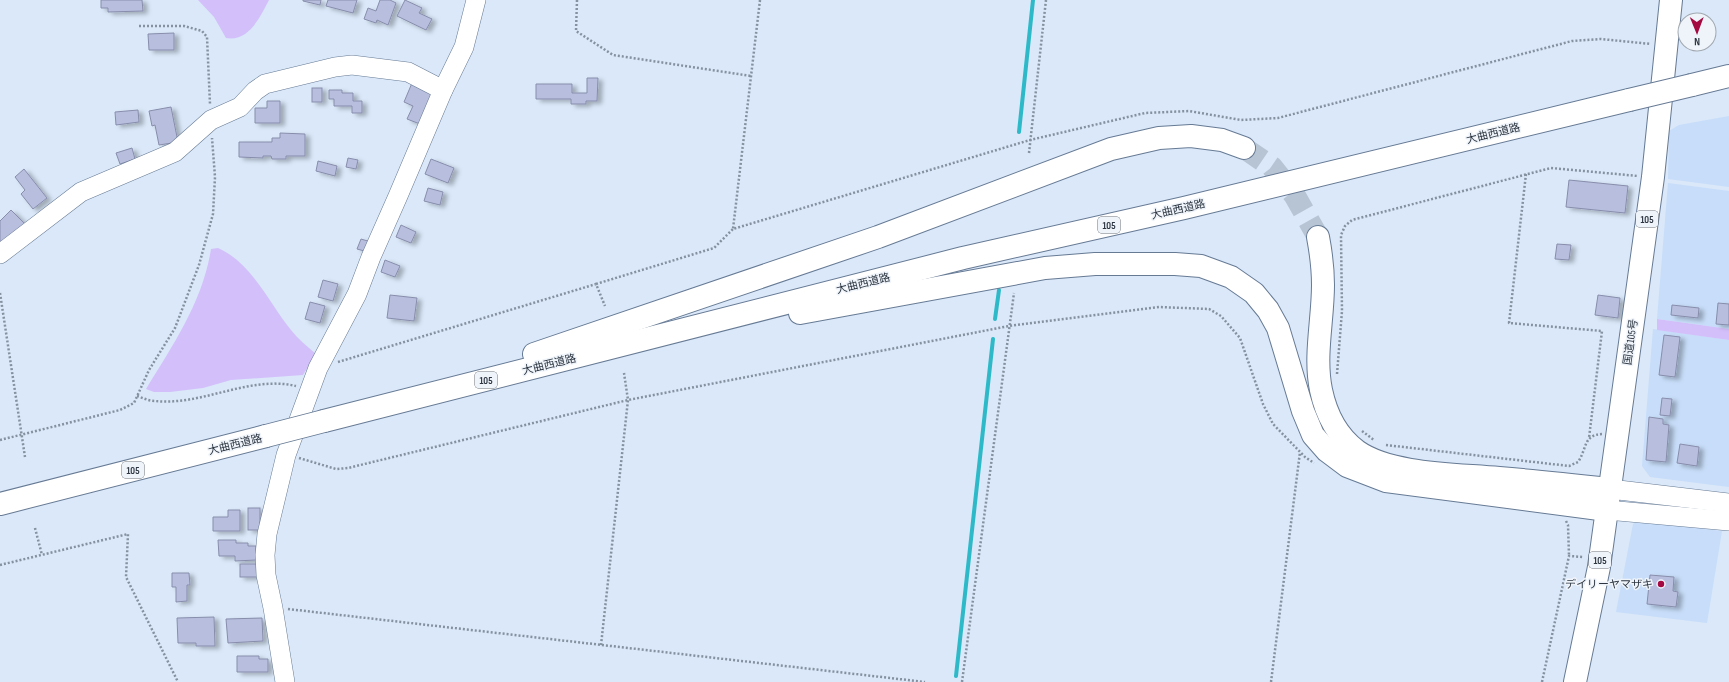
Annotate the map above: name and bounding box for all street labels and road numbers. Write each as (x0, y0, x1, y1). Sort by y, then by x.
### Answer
street label: 大曲西道路 (1465, 121, 1521, 146)
street label: 大曲西道路 (1150, 197, 1206, 222)
road number: 105 (1636, 211, 1658, 227)
road number: 105 (1098, 217, 1120, 233)
street label: 大曲西道路 (835, 271, 891, 296)
street label: 国道105号 (1621, 318, 1640, 366)
street label: 大曲西道路 (521, 352, 577, 377)
road number: 105 (475, 372, 497, 388)
street label: 大曲西道路 (207, 432, 263, 457)
road number: 105 (122, 462, 144, 478)
road number: 105 (1589, 552, 1611, 568)

